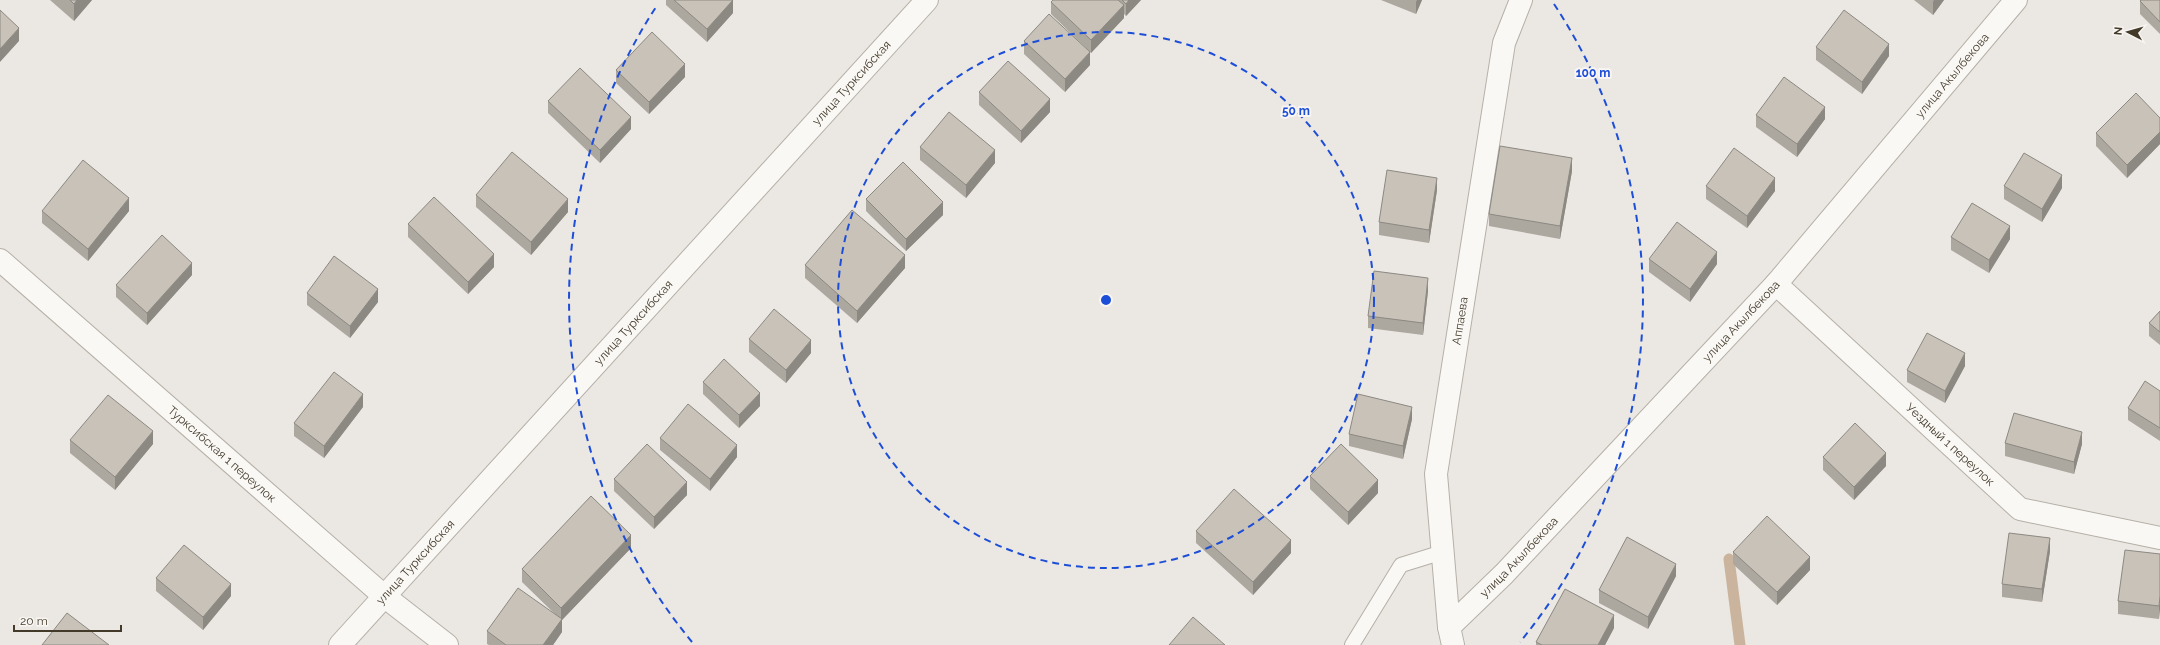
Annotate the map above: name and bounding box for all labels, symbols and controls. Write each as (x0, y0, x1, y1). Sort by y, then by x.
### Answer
north arrow (2108, 12, 2148, 52)
text: N (2112, 26, 2125, 36)
street label: улица Акылбекова (1913, 30, 1992, 121)
street label: улица Турксибская (810, 38, 894, 128)
text: 100 m (1576, 66, 1610, 80)
text: 50 m (1282, 104, 1310, 118)
street label: улица Турксибская (591, 277, 675, 368)
street label: улица Акылбекова (1700, 278, 1783, 365)
centre of rings (1099, 293, 1113, 307)
street label: Аппаева (1449, 296, 1471, 346)
street label: Уездный 1 переулок (1903, 400, 1997, 489)
street label: Турксибская 1 переулок (165, 403, 279, 505)
street label: улица Акылбекова (1477, 514, 1561, 600)
street label: улица Турксибская (373, 517, 457, 607)
scale bar (14, 607, 121, 633)
text: 20 m (20, 614, 48, 628)

